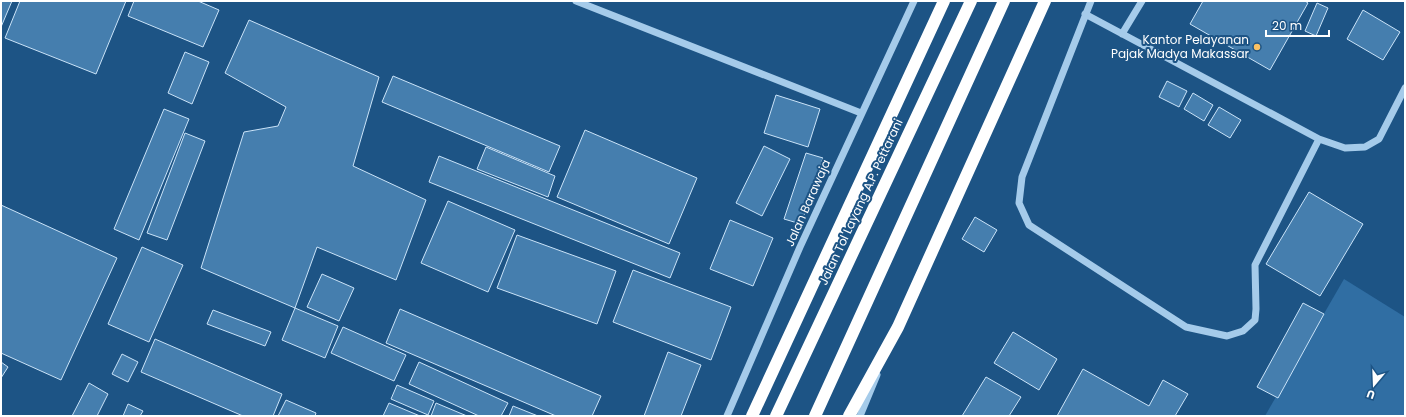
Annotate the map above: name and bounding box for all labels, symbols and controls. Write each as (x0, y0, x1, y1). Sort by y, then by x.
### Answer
scale bar (1266, 12, 1329, 38)
text: 20 m (1272, 17, 1302, 34)
place label: Kantor Pelayanan Pajak Madya Makassar (1111, 31, 1250, 62)
marker: Kantor Pelayanan Pajak Madya Makassar (1252, 42, 1262, 52)
street label: Jalan Tol Layang A.P. Pettarani (814, 116, 907, 288)
street label: Jalan Barawaja (781, 157, 834, 249)
north arrow (1354, 365, 1394, 405)
text: U (1364, 386, 1377, 403)

